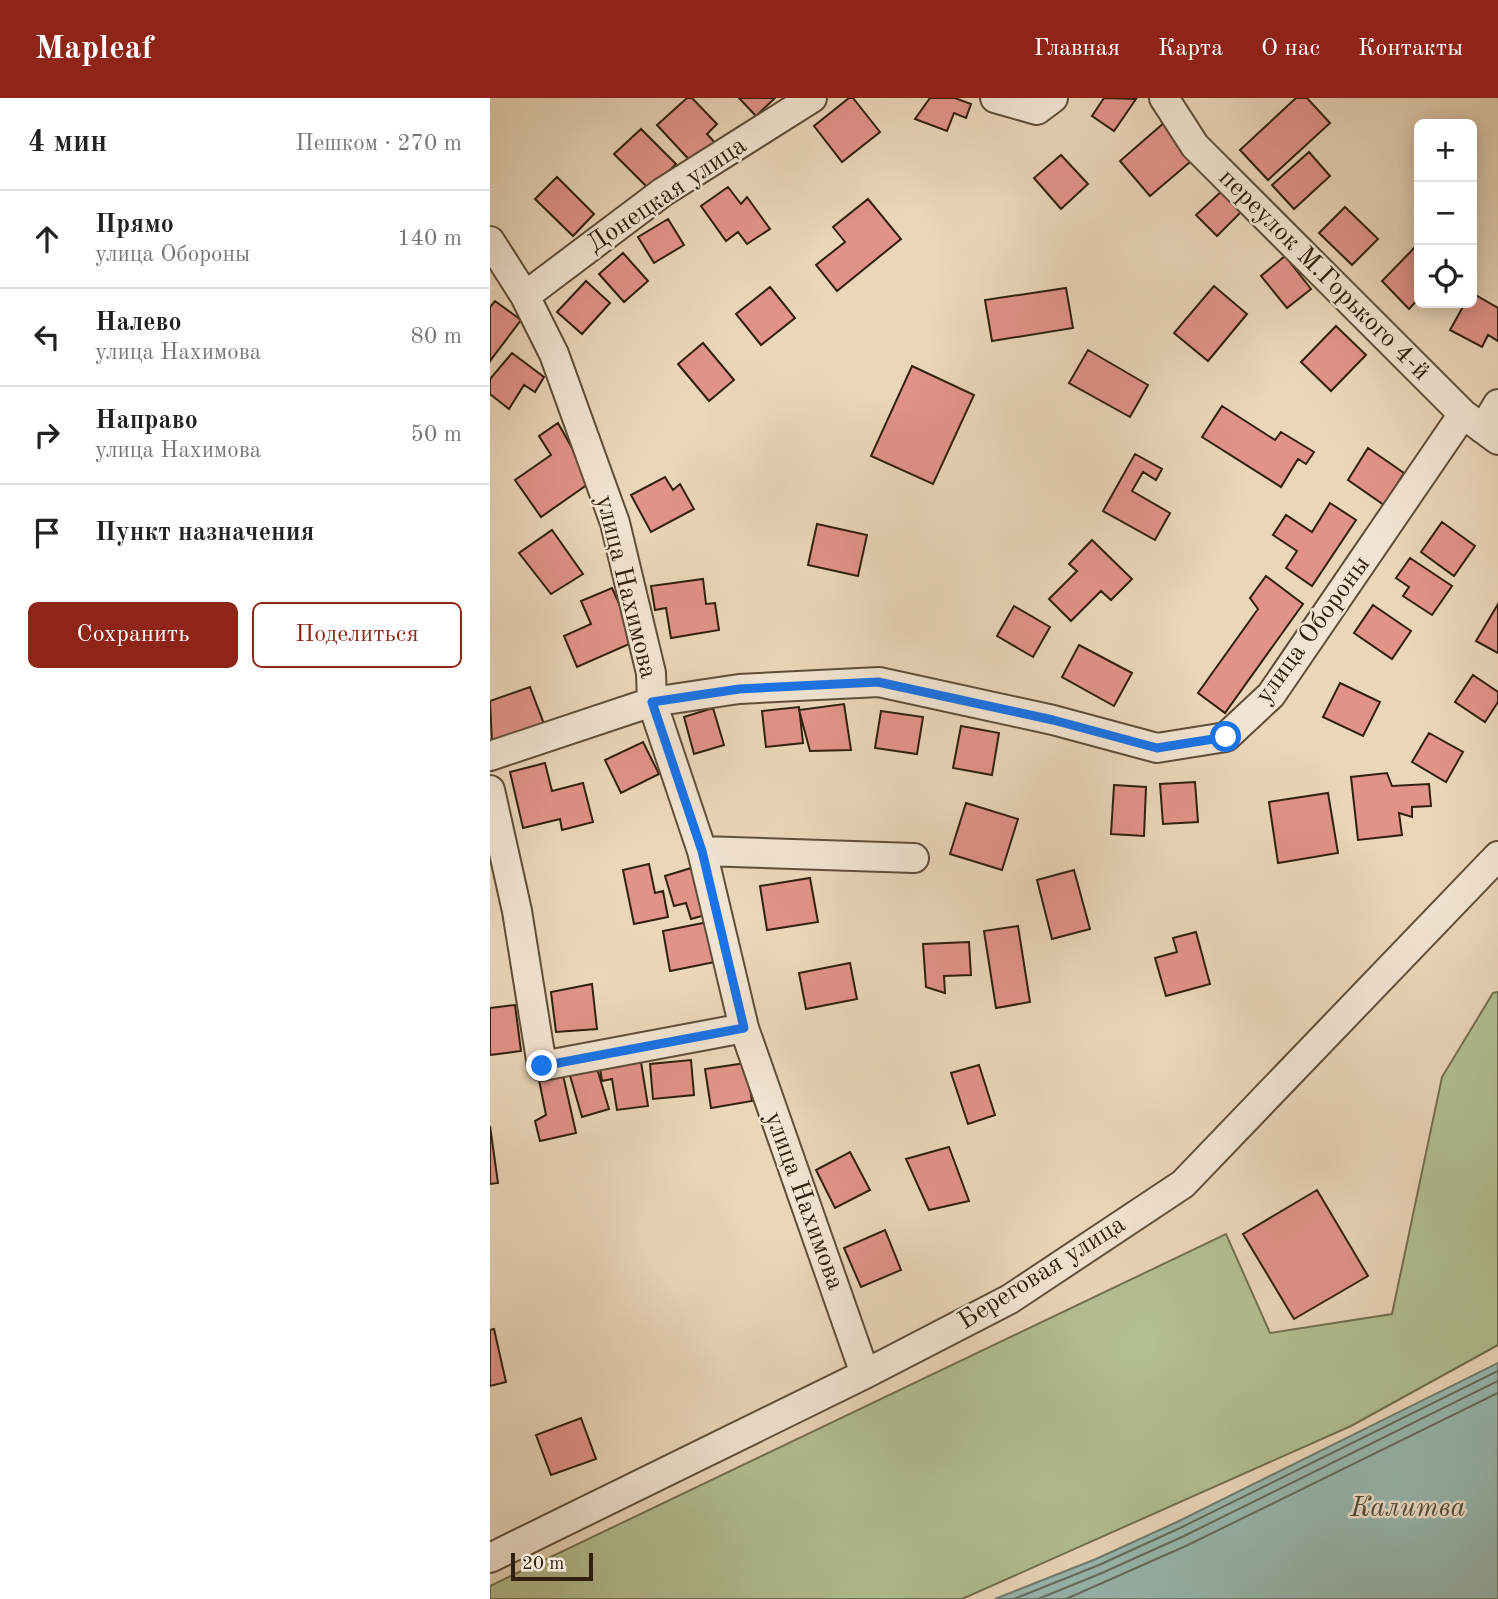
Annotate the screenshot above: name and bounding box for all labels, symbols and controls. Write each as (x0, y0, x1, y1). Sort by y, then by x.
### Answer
text: Mapleaf (35, 33, 153, 66)
text: Главная (1034, 37, 1120, 61)
text: Карта (1158, 37, 1223, 61)
text: О нас (1261, 37, 1320, 61)
text: Контакты (1358, 37, 1463, 61)
map controls (1414, 119, 1477, 308)
button: + (1414, 119, 1477, 182)
text: 4 мин (28, 128, 107, 158)
text: Пешком · 270 m (296, 132, 462, 155)
street label: Донецкая улица (583, 132, 751, 258)
street label: переулок М.Горького 4-й (1214, 165, 1434, 385)
button: − (1414, 182, 1477, 245)
text: Прямо (95, 212, 174, 238)
icon: ahead (28, 220, 66, 258)
text: 140 m (397, 227, 462, 250)
text: улица Обороны (95, 243, 250, 266)
button: locate (1414, 245, 1477, 308)
text: Налево (95, 310, 182, 336)
icon: left (28, 318, 66, 356)
text: 80 m (411, 325, 462, 348)
text: улица Нахимова (95, 341, 261, 364)
text: Направо (95, 408, 198, 434)
icon: right (28, 416, 66, 454)
text: 50 m (411, 423, 462, 446)
text: улица Нахимова (95, 439, 261, 462)
street label: улица Нахимова (591, 493, 661, 681)
icon: arrive (28, 514, 66, 552)
text: Пункт назначения (95, 520, 314, 546)
street label: улица Обороны (1251, 551, 1375, 709)
button: Сохранить (28, 602, 238, 668)
button: Поделиться (252, 602, 462, 668)
route start (1210, 721, 1241, 752)
route end (526, 1050, 557, 1081)
street label: улица Нахимова (760, 1108, 848, 1294)
street label: Береговая улица (954, 1211, 1130, 1335)
water label: Калитва (1350, 1495, 1465, 1523)
scale bar (511, 1550, 593, 1582)
text: 20 m (522, 1555, 564, 1574)

